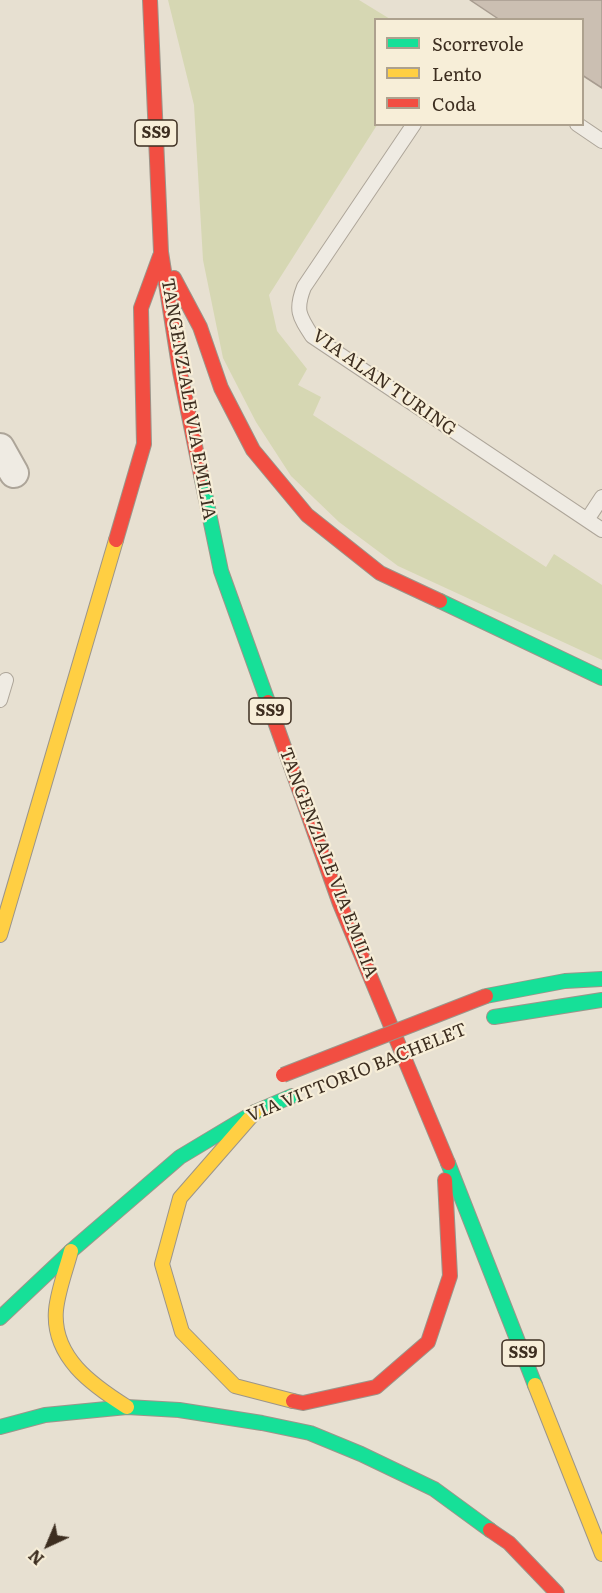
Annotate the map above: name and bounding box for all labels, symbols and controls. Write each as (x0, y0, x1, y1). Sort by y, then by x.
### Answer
legend (374, 18, 584, 126)
text: Scorrevole (432, 30, 524, 57)
text: Lento (432, 60, 482, 87)
text: Coda (432, 90, 476, 117)
road number: SS9 (135, 120, 177, 146)
street label: TANGENZIALE VIA EMILIA (156, 277, 220, 521)
street label: VIA ALAN TURING (308, 325, 460, 441)
road number: SS9 (249, 698, 291, 724)
street label: TANGENZIALE VIA EMILIA (274, 745, 382, 981)
street label: VIA VITTORIO BACHELET (244, 1019, 470, 1127)
road number: SS9 (502, 1340, 544, 1366)
north arrow (18, 1515, 78, 1575)
text: N (22, 1545, 49, 1571)

